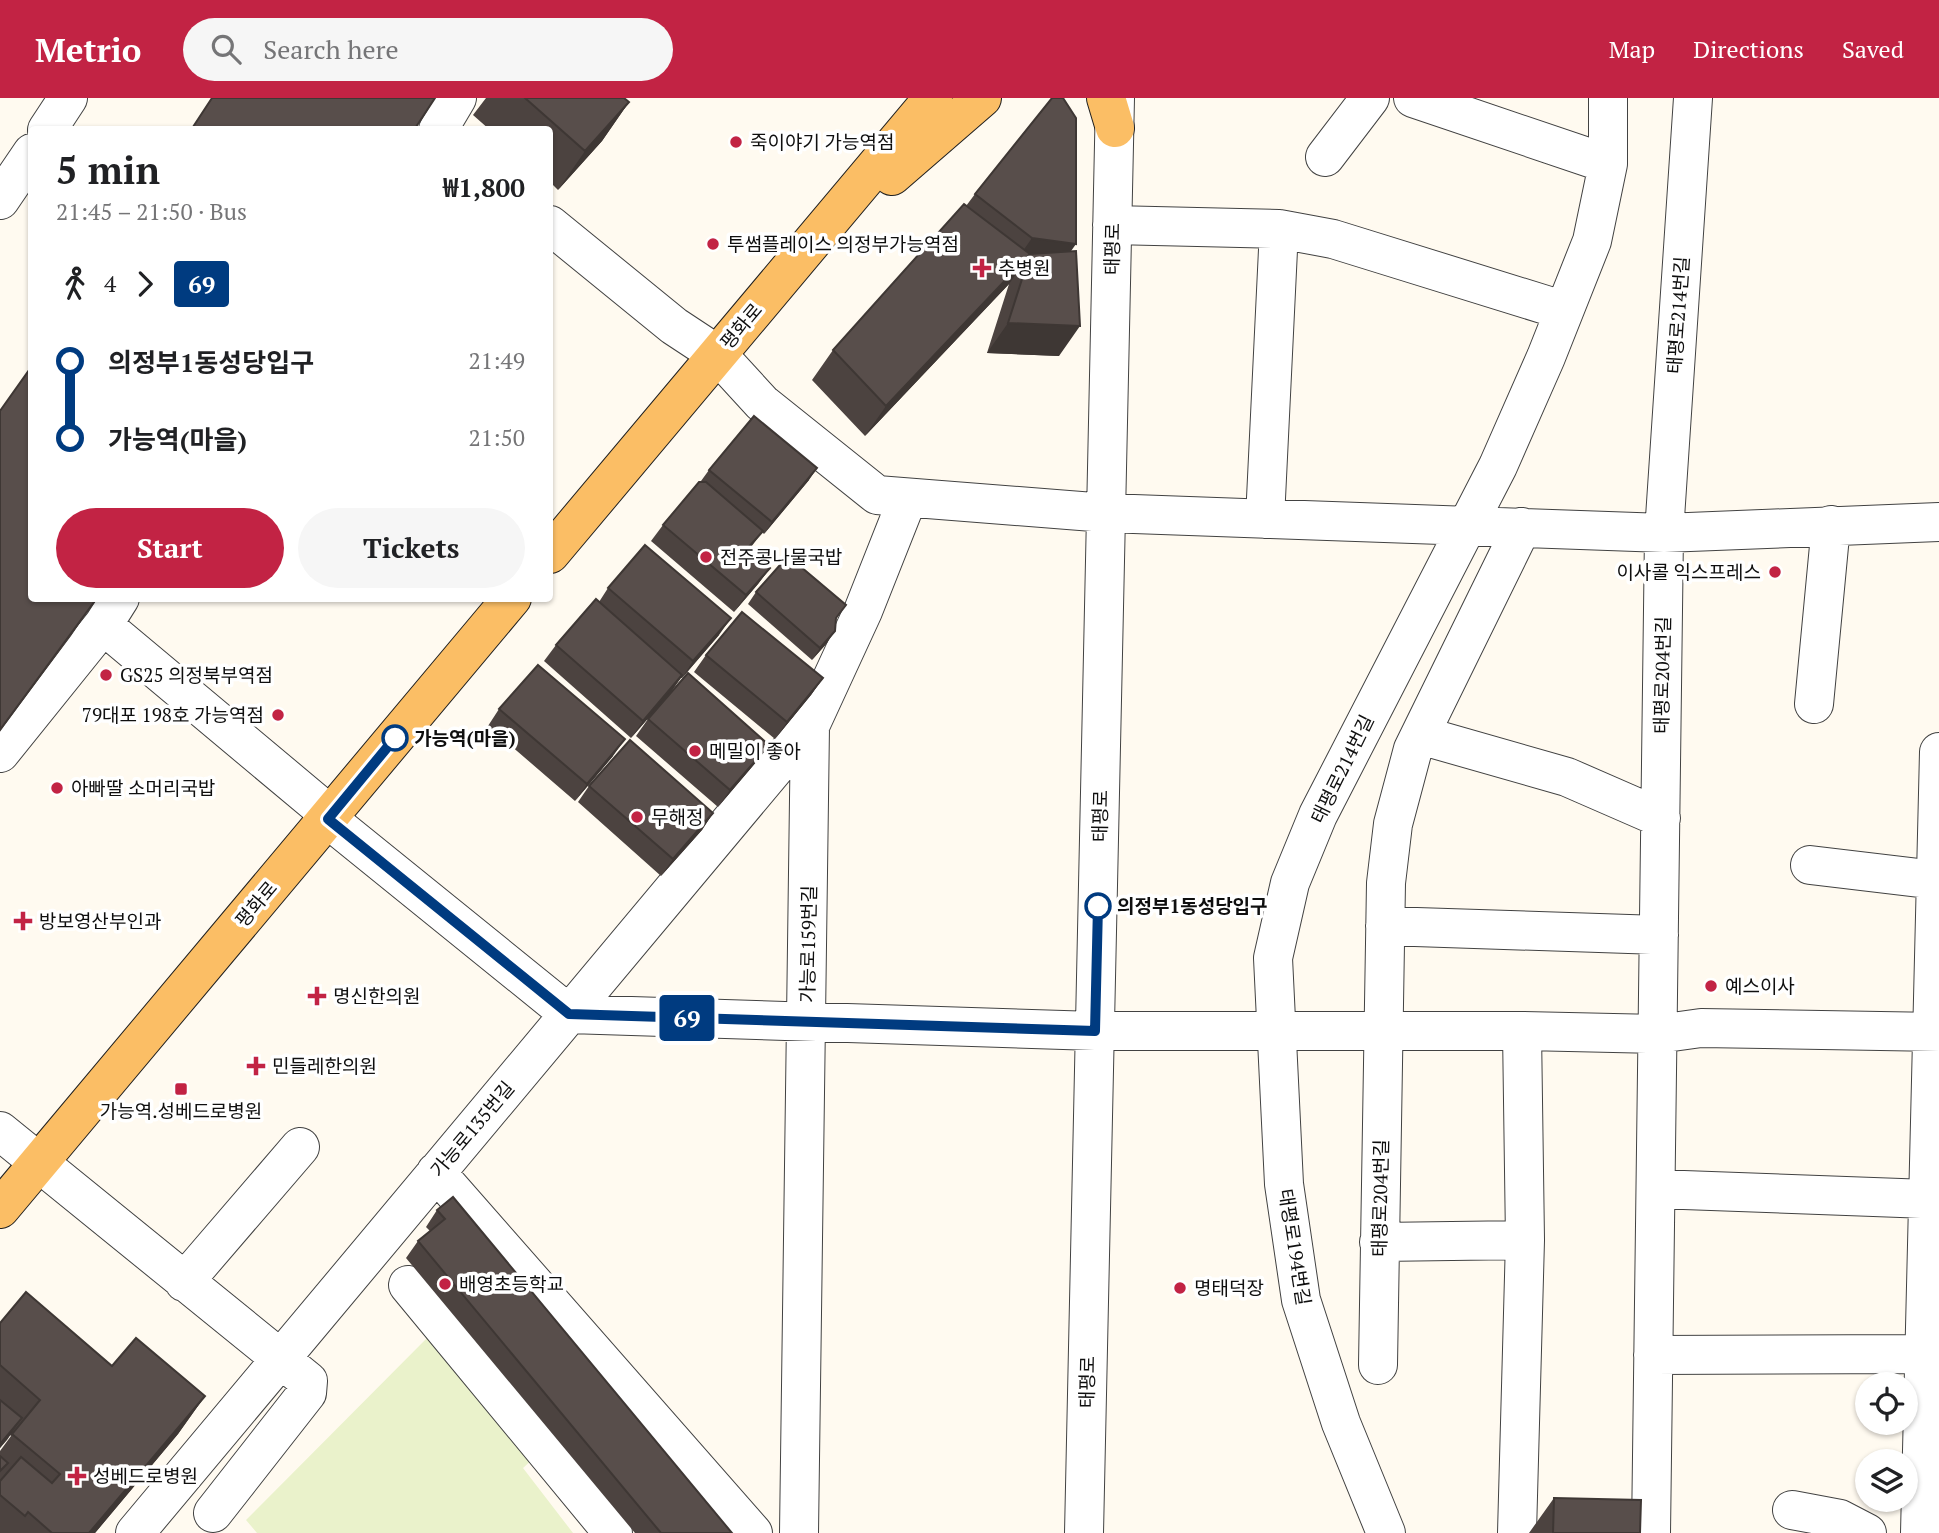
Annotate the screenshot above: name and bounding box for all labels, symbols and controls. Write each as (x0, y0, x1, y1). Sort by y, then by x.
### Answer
search box (183, 18, 673, 81)
text: Metrio (35, 28, 141, 71)
icon: search (207, 30, 245, 68)
text: Search here (263, 32, 399, 66)
text: Map (1609, 33, 1655, 65)
text: Directions (1693, 33, 1804, 65)
text: Saved (1842, 33, 1904, 65)
place label: 죽이야기 가능역점 (750, 129, 894, 154)
marker: 죽이야기 가능역점 (728, 134, 744, 150)
text: 5 min (56, 145, 160, 195)
text: ₩1,800 (443, 170, 525, 204)
text: 21:45 – 21:50 · Bus (56, 196, 247, 227)
street label: 태평로 (1099, 223, 1124, 275)
place label: 투썸플레이스 의정부가능역점 (727, 231, 959, 256)
marker: 투썸플레이스 의정부가능역점 (705, 236, 721, 252)
place label: 추병원 (998, 255, 1050, 280)
street label: 태평로214번길 (1661, 255, 1694, 375)
marker: 추병원 (972, 258, 992, 278)
icon: walk (56, 265, 94, 303)
icon: forward (126, 265, 164, 303)
text: 4 (104, 268, 116, 299)
text: 69 (188, 268, 215, 300)
street label: 평화로 (714, 298, 767, 354)
text: 의정부1동성당입구 (108, 345, 314, 379)
text: 21:49 (468, 345, 525, 376)
text: 가능역(마을) (108, 422, 247, 456)
text: 21:50 (468, 422, 525, 453)
button: Start (56, 508, 284, 588)
button: Tickets (298, 508, 525, 588)
place label: 전주콩나물국밥 (720, 544, 842, 569)
marker: 전주콩나물국밥 (698, 549, 714, 565)
place label: 이사콜 익스프레스 (1617, 559, 1761, 584)
marker: 이사콜 익스프레스 (1767, 564, 1783, 580)
street label: 태평로204번길 (1648, 616, 1675, 734)
place label: GS25 의정북부역점 (120, 662, 273, 687)
marker: GS25 의정북부역점 (98, 667, 114, 683)
place label: 79대포 198호 가능역점 (82, 702, 264, 727)
marker: 79대포 198호 가능역점 (270, 707, 286, 723)
street label: 태평로214번길 (1304, 710, 1379, 827)
marker: 가능역(마을) (382, 725, 408, 751)
place label: 가능역(마을) (414, 725, 516, 750)
place label: 메밀이 좋아 (709, 738, 801, 763)
marker: 메밀이 좋아 (687, 743, 703, 759)
place label: 아빠딸 소머리국밥 (71, 775, 215, 800)
marker: 아빠딸 소머리국밥 (49, 780, 65, 796)
street label: 태평로 (1087, 790, 1112, 842)
place label: 무해정 (651, 804, 703, 829)
marker: 무해정 (629, 809, 645, 825)
street label: 평화로 (229, 876, 282, 932)
street label: 가능로159번길 (794, 885, 821, 1003)
marker: 의정부1동성당입구 (1085, 893, 1111, 919)
place label: 의정부1동성당입구 (1117, 893, 1268, 918)
place label: 방보영산부인과 (39, 908, 161, 933)
marker: 방보영산부인과 (13, 911, 33, 931)
place label: 예스이사 (1725, 973, 1795, 998)
marker: 예스이사 (1703, 978, 1719, 994)
place label: 명신한의원 (333, 983, 420, 1008)
marker: 명신한의원 (307, 986, 327, 1006)
line badge: 69 (656, 995, 718, 1041)
text: 69 (673, 1002, 701, 1034)
place label: 민들레한의원 (272, 1053, 377, 1078)
marker: 민들레한의원 (246, 1056, 266, 1076)
street label: 가능로135번길 (424, 1076, 519, 1182)
marker: 가능역.성베드로병원 (173, 1081, 189, 1097)
place label: 가능역.성베드로병원 (100, 1098, 262, 1123)
street label: 태평로204번길 (1366, 1139, 1393, 1257)
street label: 태평로194번길 (1274, 1187, 1317, 1307)
place label: 배영초등학교 (459, 1271, 564, 1296)
place label: 명태덕장 (1194, 1275, 1264, 1300)
marker: 배영초등학교 (437, 1276, 453, 1292)
marker: 명태덕장 (1172, 1280, 1188, 1296)
street label: 태평로 (1074, 1356, 1099, 1408)
map controls (1855, 1372, 1918, 1512)
button: locate (1855, 1372, 1918, 1435)
button: layers (1855, 1449, 1918, 1512)
place label: 성베드로병원 (93, 1463, 198, 1488)
marker: 성베드로병원 (67, 1466, 87, 1486)

